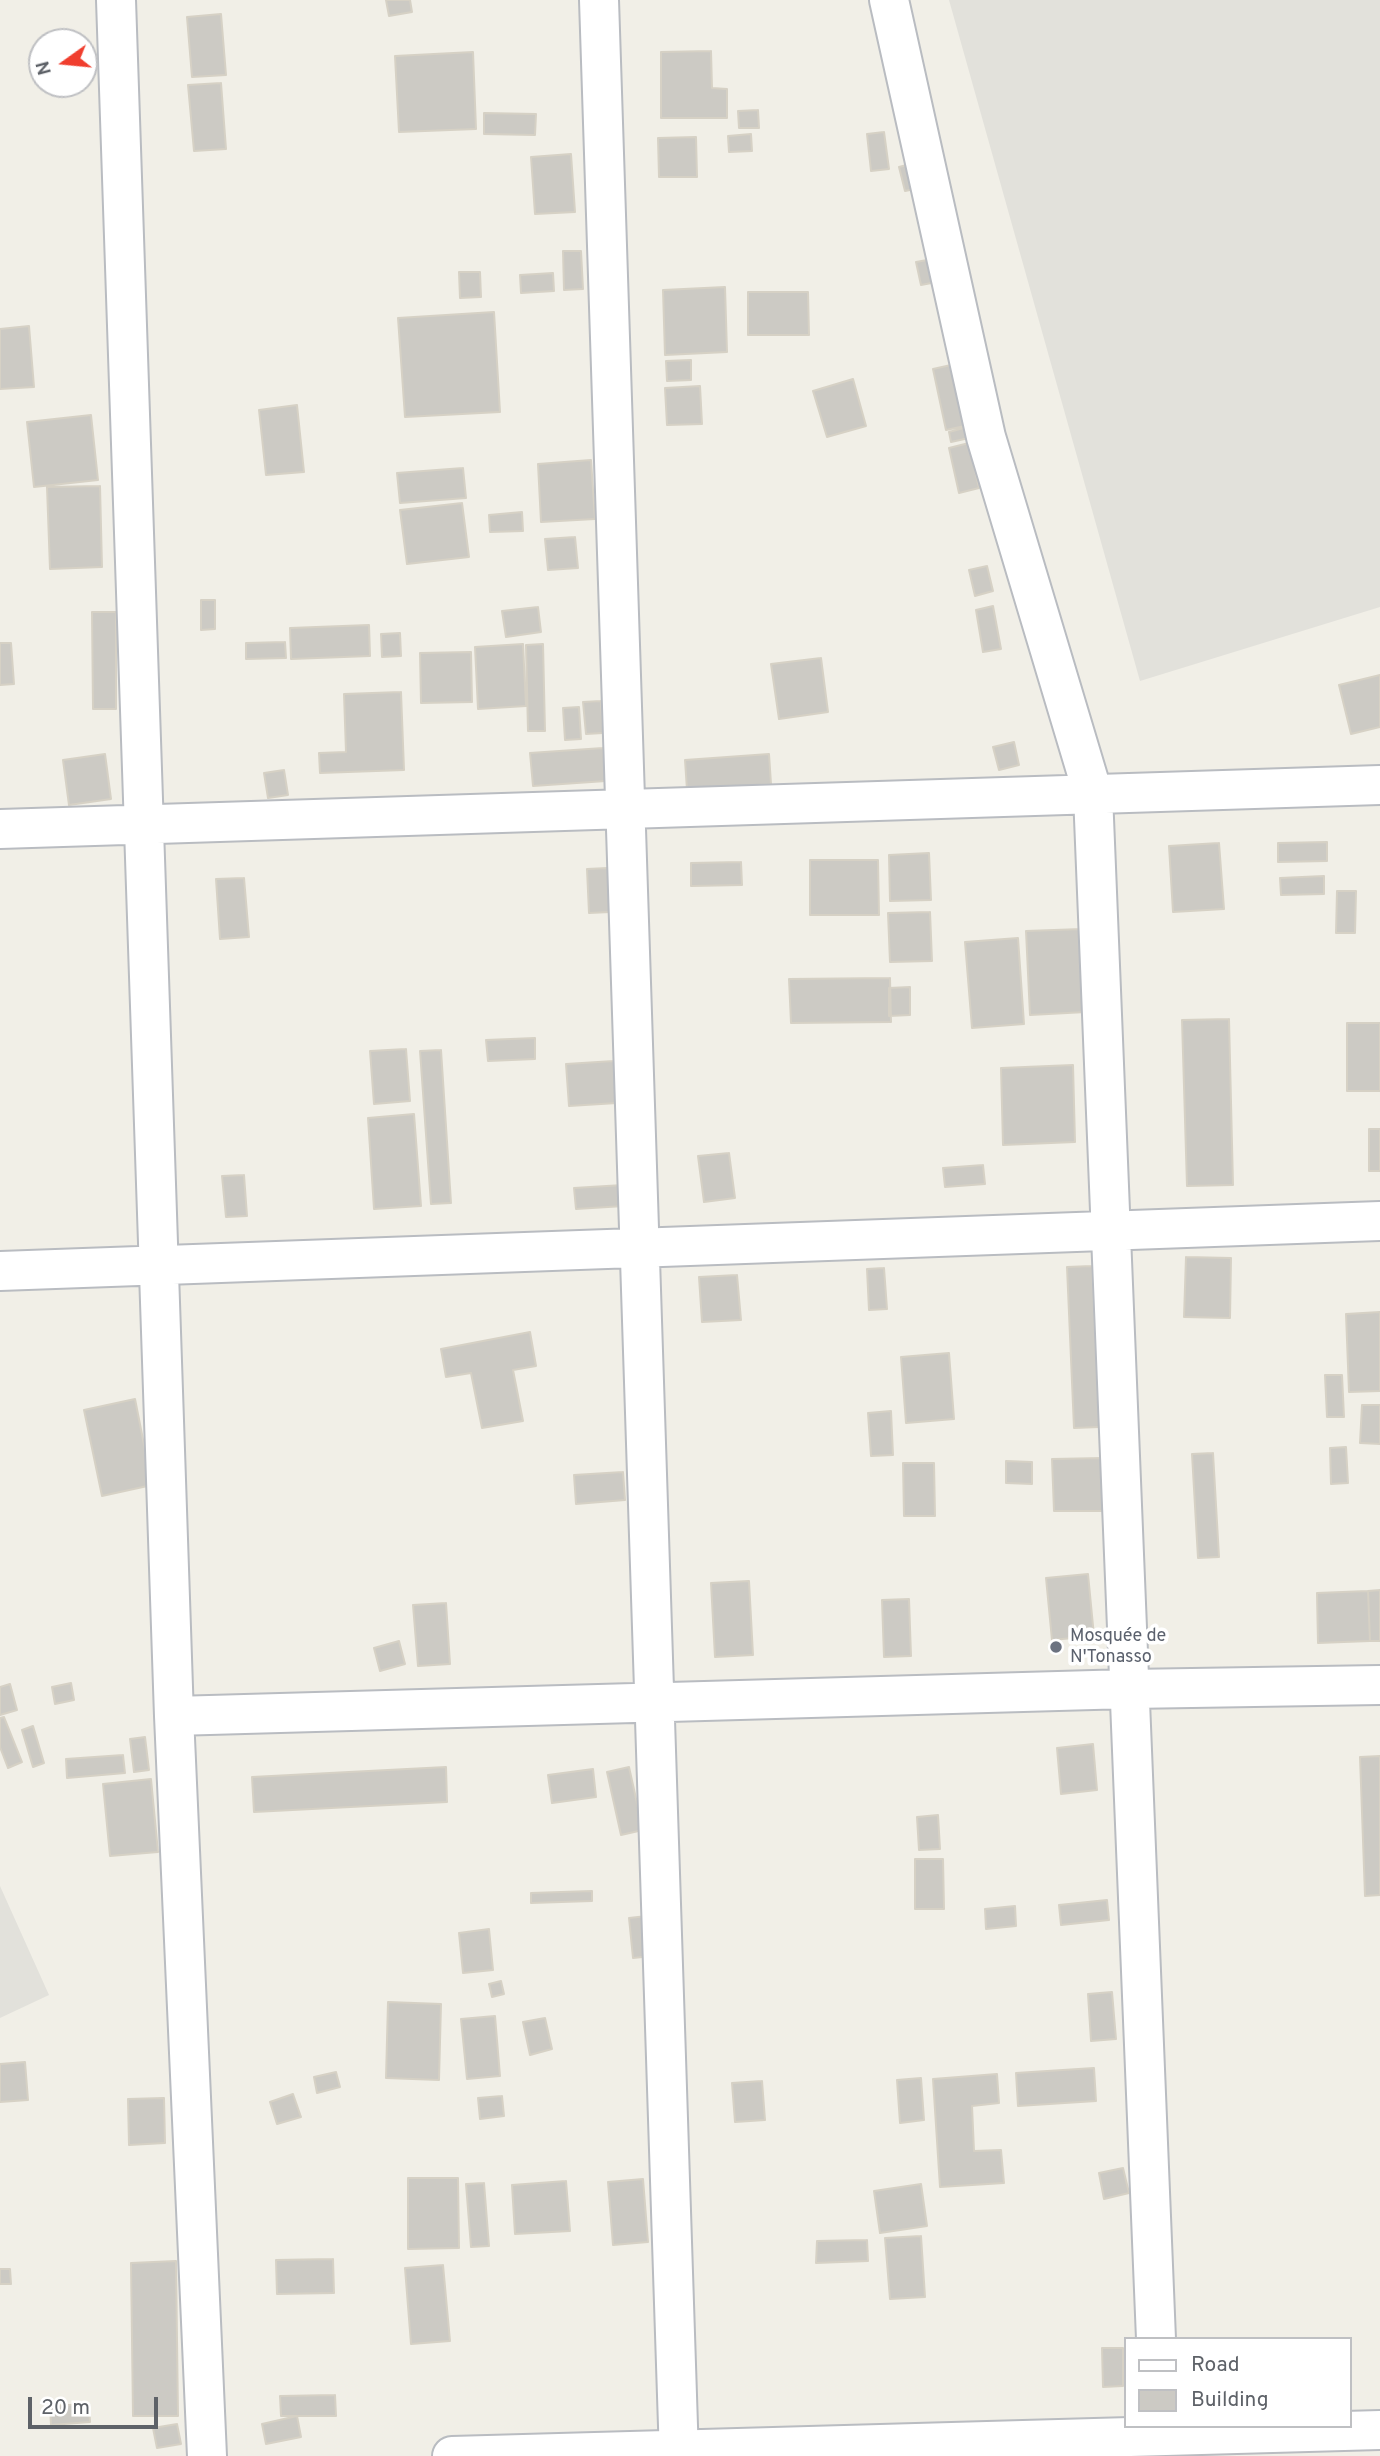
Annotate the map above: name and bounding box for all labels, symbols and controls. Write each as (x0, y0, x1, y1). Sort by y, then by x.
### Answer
north arrow (28, 28, 98, 98)
text: N (31, 58, 58, 78)
place label: Mosquée de N'Tonasso (1070, 1626, 1166, 1668)
marker: Mosquée de N'Tonasso (1048, 1639, 1064, 1655)
legend (1124, 2337, 1352, 2428)
text: Road (1191, 2352, 1240, 2379)
scale bar (32, 2382, 161, 2426)
text: Building (1191, 2387, 1269, 2414)
text: 20 m (41, 2395, 90, 2422)

